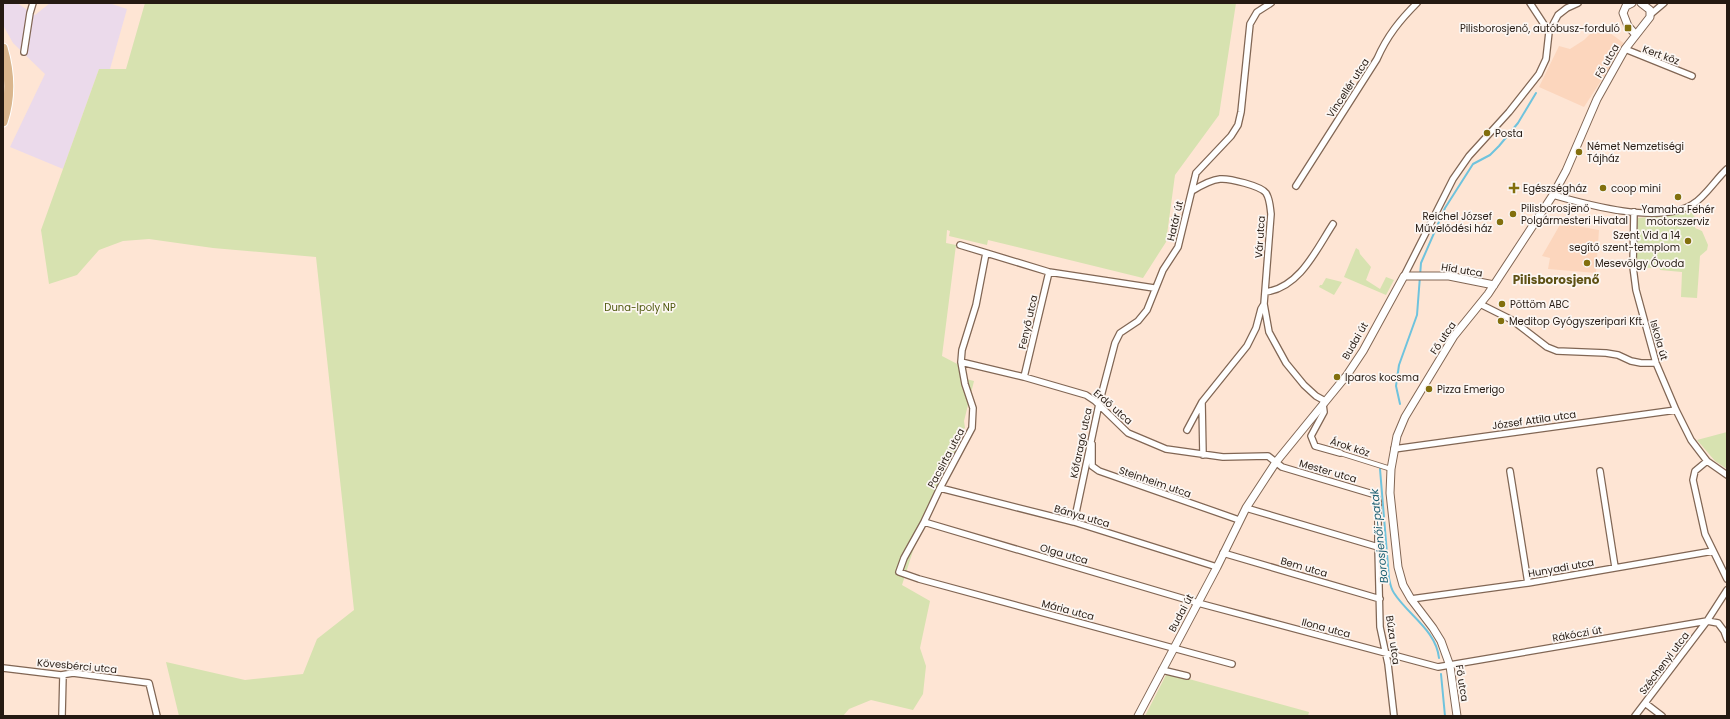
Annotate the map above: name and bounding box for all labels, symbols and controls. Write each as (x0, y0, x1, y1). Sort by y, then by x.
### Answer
place label: Pilisborosjenő, autóbusz-forduló (1460, 21, 1620, 36)
marker: Pilisborosjenő, autóbusz-forduló (1623, 23, 1633, 33)
street label: Fő utca (1591, 41, 1623, 81)
street label: Kert köz (1640, 41, 1682, 69)
street label: Vincellér utca (1323, 55, 1373, 121)
place label: Posta (1495, 126, 1523, 141)
marker: Posta (1482, 128, 1492, 138)
place label: Német Nemzetiségi Tájház (1587, 139, 1684, 166)
marker: Német Nemzetiségi Tájház (1574, 147, 1584, 157)
place label: Egészségház (1523, 181, 1587, 196)
place label: coop mini (1611, 181, 1661, 196)
marker: Egészségház (1508, 182, 1520, 194)
marker: coop mini (1598, 183, 1608, 193)
marker: Yamaha Fehér motorszerviz (1673, 192, 1683, 202)
street label: Határ út (1163, 199, 1187, 242)
place label: Pilisborosjenő Polgármesteri Hivatal (1521, 201, 1628, 228)
place label: Yamaha Fehér motorszerviz (1641, 202, 1715, 229)
place label: Reichel József Művelődési ház (1415, 209, 1492, 236)
marker: Pilisborosjenő Polgármesteri Hivatal (1508, 209, 1518, 219)
street label: Vár utca (1251, 215, 1269, 259)
marker: Reichel József Művelődési ház (1495, 217, 1505, 227)
place label: Szent Vid a 14 segítő szent-templom (1569, 228, 1680, 255)
marker: Szent Vid a 14 segítő szent-templom (1683, 236, 1693, 246)
place label: Mesevölgy Óvoda (1595, 256, 1684, 271)
marker: Mesevölgy Óvoda (1582, 258, 1592, 268)
street label: Híd utca (1440, 259, 1484, 281)
district label: Pilisborosjenő (1513, 271, 1600, 288)
street label: Fenyő utca (1014, 293, 1042, 351)
place label: Pöttöm ABC (1510, 297, 1570, 312)
marker: Pöttöm ABC (1497, 299, 1507, 309)
park label: Duna-Ipoly NP (604, 300, 676, 315)
place label: Meditop Gyógyszeripari Kft. (1509, 314, 1644, 329)
marker: Meditop Gyógyszeripari Kft. (1496, 316, 1506, 326)
street label: Fő utca (1426, 318, 1460, 358)
street label: Iskola út (1646, 318, 1672, 362)
street label: Budai út (1338, 319, 1372, 363)
place label: Iparos kocsma (1345, 370, 1419, 385)
marker: Iparos kocsma (1332, 372, 1342, 382)
place label: Pizza Emerigo (1437, 382, 1505, 397)
marker: Pizza Emerigo (1424, 384, 1434, 394)
street label: Erdő utca (1090, 386, 1136, 428)
street label: Kőfaragó utca (1066, 406, 1096, 480)
street label: József Attila utca (1491, 407, 1577, 433)
street label: Pacsirta utca (924, 425, 968, 491)
street label: Árok köz (1328, 434, 1372, 461)
street label: Mester utca (1298, 456, 1358, 486)
street label: Steinheim utca (1117, 463, 1193, 501)
water label: Borosjenői-patak (1366, 487, 1392, 584)
street label: Bánya utca (1052, 501, 1112, 531)
street label: Olga utca (1038, 540, 1090, 568)
street label: Bem utca (1279, 553, 1329, 581)
street label: Hunyadi utca (1527, 555, 1595, 581)
street label: Budai út (1165, 591, 1197, 635)
street label: Mária utca (1040, 596, 1096, 624)
street label: Ilona utca (1300, 614, 1352, 642)
street label: Búza utca (1382, 615, 1404, 665)
street label: Rákóczi út (1551, 622, 1603, 646)
street label: Széchenyi utca (1635, 628, 1693, 698)
street label: Kövesbérci utca (36, 655, 118, 677)
street label: Fő utca (1452, 664, 1472, 702)

